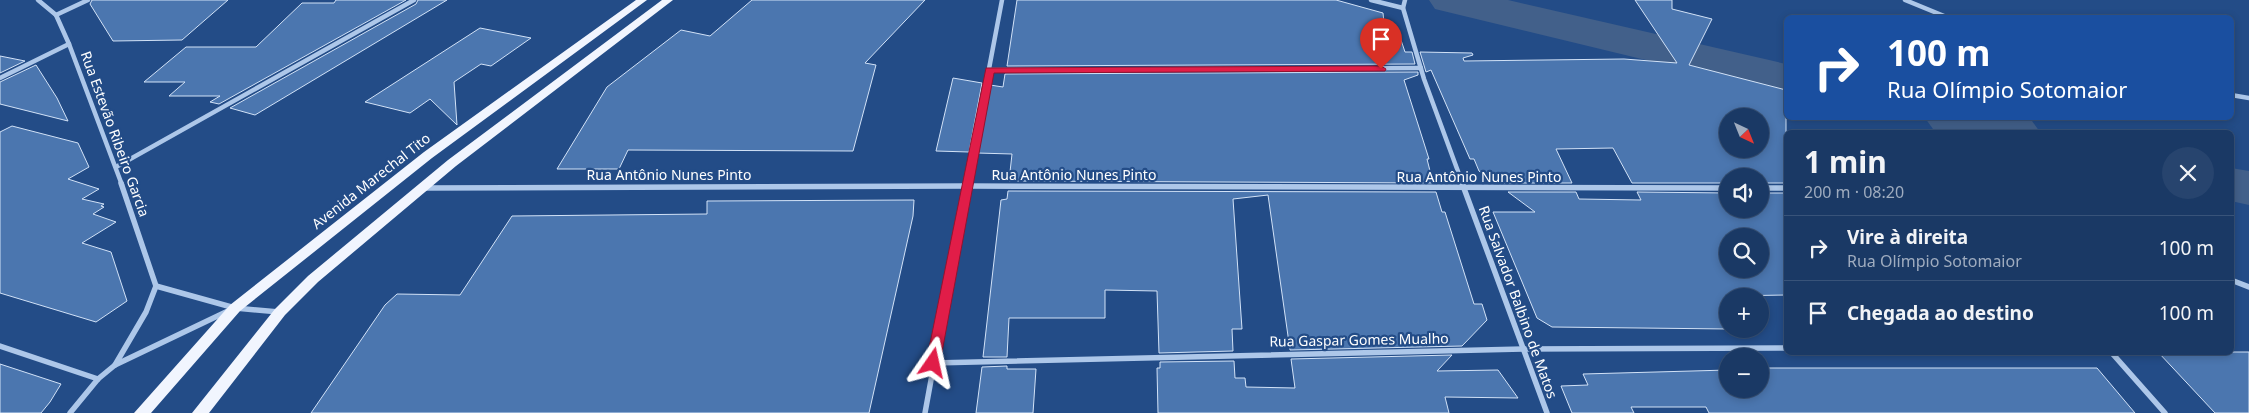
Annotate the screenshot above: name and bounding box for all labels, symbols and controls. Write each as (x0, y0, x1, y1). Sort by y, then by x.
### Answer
pin (1360, 18, 1402, 69)
icon: arrive (1367, 25, 1395, 53)
text: 100 m (1887, 29, 1990, 76)
icon: right (1804, 35, 1869, 100)
street label: Rua Estevão Ribeiro Garcia (77, 48, 154, 219)
text: Rua Olímpio Sotomaior (1887, 74, 2127, 104)
north arrow (1719, 108, 1769, 158)
map controls (1719, 108, 1769, 398)
street label: Avenida Marechal Tito (307, 128, 434, 233)
text: 1 min (1804, 141, 1887, 182)
button: close (2162, 147, 2214, 199)
street label: Rua Antônio Nunes Pinto (587, 165, 751, 184)
street label: Rua Antônio Nunes Pinto (992, 165, 1156, 184)
street label: Rua Antônio Nunes Pinto (1397, 167, 1561, 186)
button: sound (1719, 168, 1769, 218)
text: 200 m · 08:20 (1804, 181, 1904, 203)
street label: Rua Salvador Balbino de Matos (1475, 203, 1562, 401)
text: Vire à direita (1847, 224, 1968, 250)
button: search (1719, 228, 1769, 278)
icon: right (1804, 234, 1832, 262)
text: 100 m (2159, 235, 2214, 261)
text: Rua Olímpio Sotomaior (1847, 250, 2022, 272)
button: + (1719, 288, 1769, 338)
icon: arrive (1804, 299, 1832, 327)
text: Chegada ao destino (1847, 300, 2034, 326)
text: 100 m (2159, 300, 2214, 326)
street label: Rua Gaspar Gomes Mualho (1269, 328, 1449, 351)
position arrow (906, 336, 958, 388)
button: − (1719, 348, 1769, 398)

